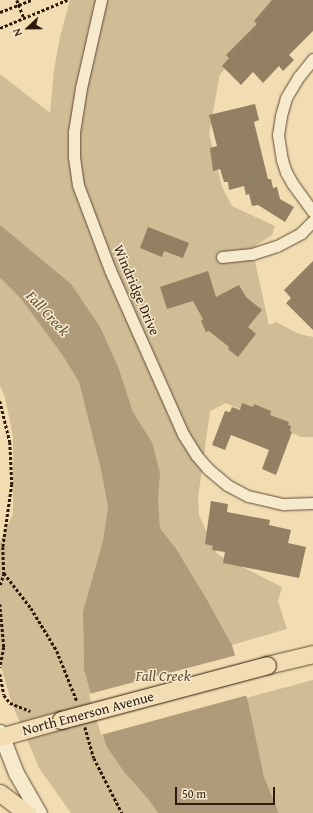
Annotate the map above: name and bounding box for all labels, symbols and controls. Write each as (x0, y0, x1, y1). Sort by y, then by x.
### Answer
north arrow (8, 8, 48, 48)
text: N (8, 26, 26, 39)
street label: Windridge Drive (110, 242, 164, 338)
water label: Fall Creek (23, 287, 73, 339)
water label: Fall Creek (136, 667, 190, 685)
street label: North Emerson Avenue (20, 687, 156, 739)
scale bar (177, 779, 277, 805)
text: 50 m (182, 785, 206, 802)

